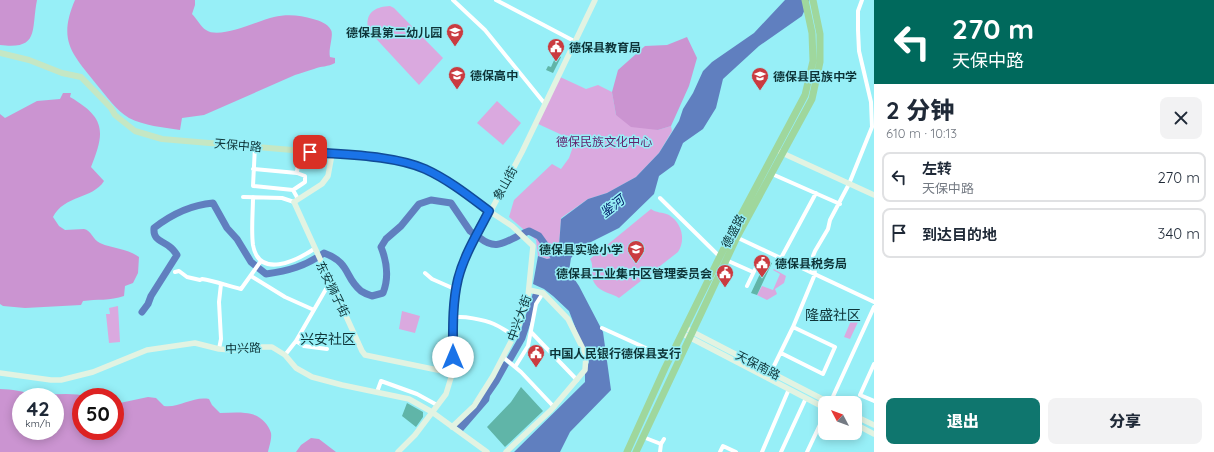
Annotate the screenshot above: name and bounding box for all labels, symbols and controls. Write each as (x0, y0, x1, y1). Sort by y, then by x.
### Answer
text: 270 m (952, 11, 1034, 46)
icon: left (886, 16, 938, 68)
school or university icon: 德保县第二幼儿园 (445, 22, 465, 47)
place label: 德保县第二幼儿园 (346, 25, 442, 40)
public building icon: 德保县教育局 (546, 37, 566, 62)
place label: 德保县教育局 (569, 40, 641, 55)
text: 天保中路 (952, 49, 1024, 72)
school or university icon: 德保高中 (447, 65, 467, 90)
school or university icon: 德保县民族中学 (750, 66, 770, 91)
place label: 德保高中 (470, 68, 518, 83)
place label: 德保县民族中学 (773, 69, 857, 84)
text: 2 分钟 (886, 95, 954, 125)
button: close (1160, 97, 1202, 139)
text: 610 m · 10:13 (886, 125, 957, 141)
park label: 德保民族文化中心 (556, 134, 652, 149)
street label: 天保中路 (213, 135, 263, 155)
pin (293, 135, 327, 169)
icon: arrive (299, 141, 321, 163)
text: 左转 (922, 159, 952, 178)
street label: 象山街 (490, 164, 520, 202)
icon: left (888, 166, 910, 188)
text: 270 m (1158, 168, 1200, 187)
text: 天保中路 (922, 180, 974, 196)
water label: 鉴河 (597, 190, 630, 220)
street label: 德盛路 (718, 212, 748, 250)
icon: arrive (888, 222, 910, 244)
text: 340 m (1158, 224, 1200, 243)
text: 到达目的地 (922, 225, 997, 244)
school or university icon: 德保县实验小学 (626, 239, 646, 264)
place label: 德保县实验小学 (539, 242, 623, 257)
public building icon: 德保县税务局 (752, 253, 772, 278)
place label: 德保县税务局 (775, 256, 847, 271)
street label: 东安狮子街 (313, 259, 353, 319)
public building icon: 德保县工业集中区管理委员会 (715, 263, 735, 288)
place label: 德保县工业集中区管理委员会 (556, 266, 712, 281)
street label: 中兴大街 (504, 293, 534, 343)
district label: 隆盛社区 (805, 306, 861, 324)
district label: 兴安社区 (300, 330, 356, 348)
position arrow (432, 336, 474, 378)
street label: 中兴路 (225, 340, 261, 356)
public building icon: 中国人民银行德保县支行 (526, 343, 546, 368)
place label: 中国人民银行德保县支行 (549, 346, 681, 361)
street label: 天保南路 (733, 347, 783, 383)
speed limit sign: 50 (72, 388, 124, 440)
text: 42 (26, 396, 50, 421)
north arrow (818, 396, 862, 440)
map controls (818, 396, 862, 440)
button: 退出 (886, 398, 1040, 444)
button: 分享 (1048, 398, 1202, 444)
text: km/h (25, 417, 51, 430)

